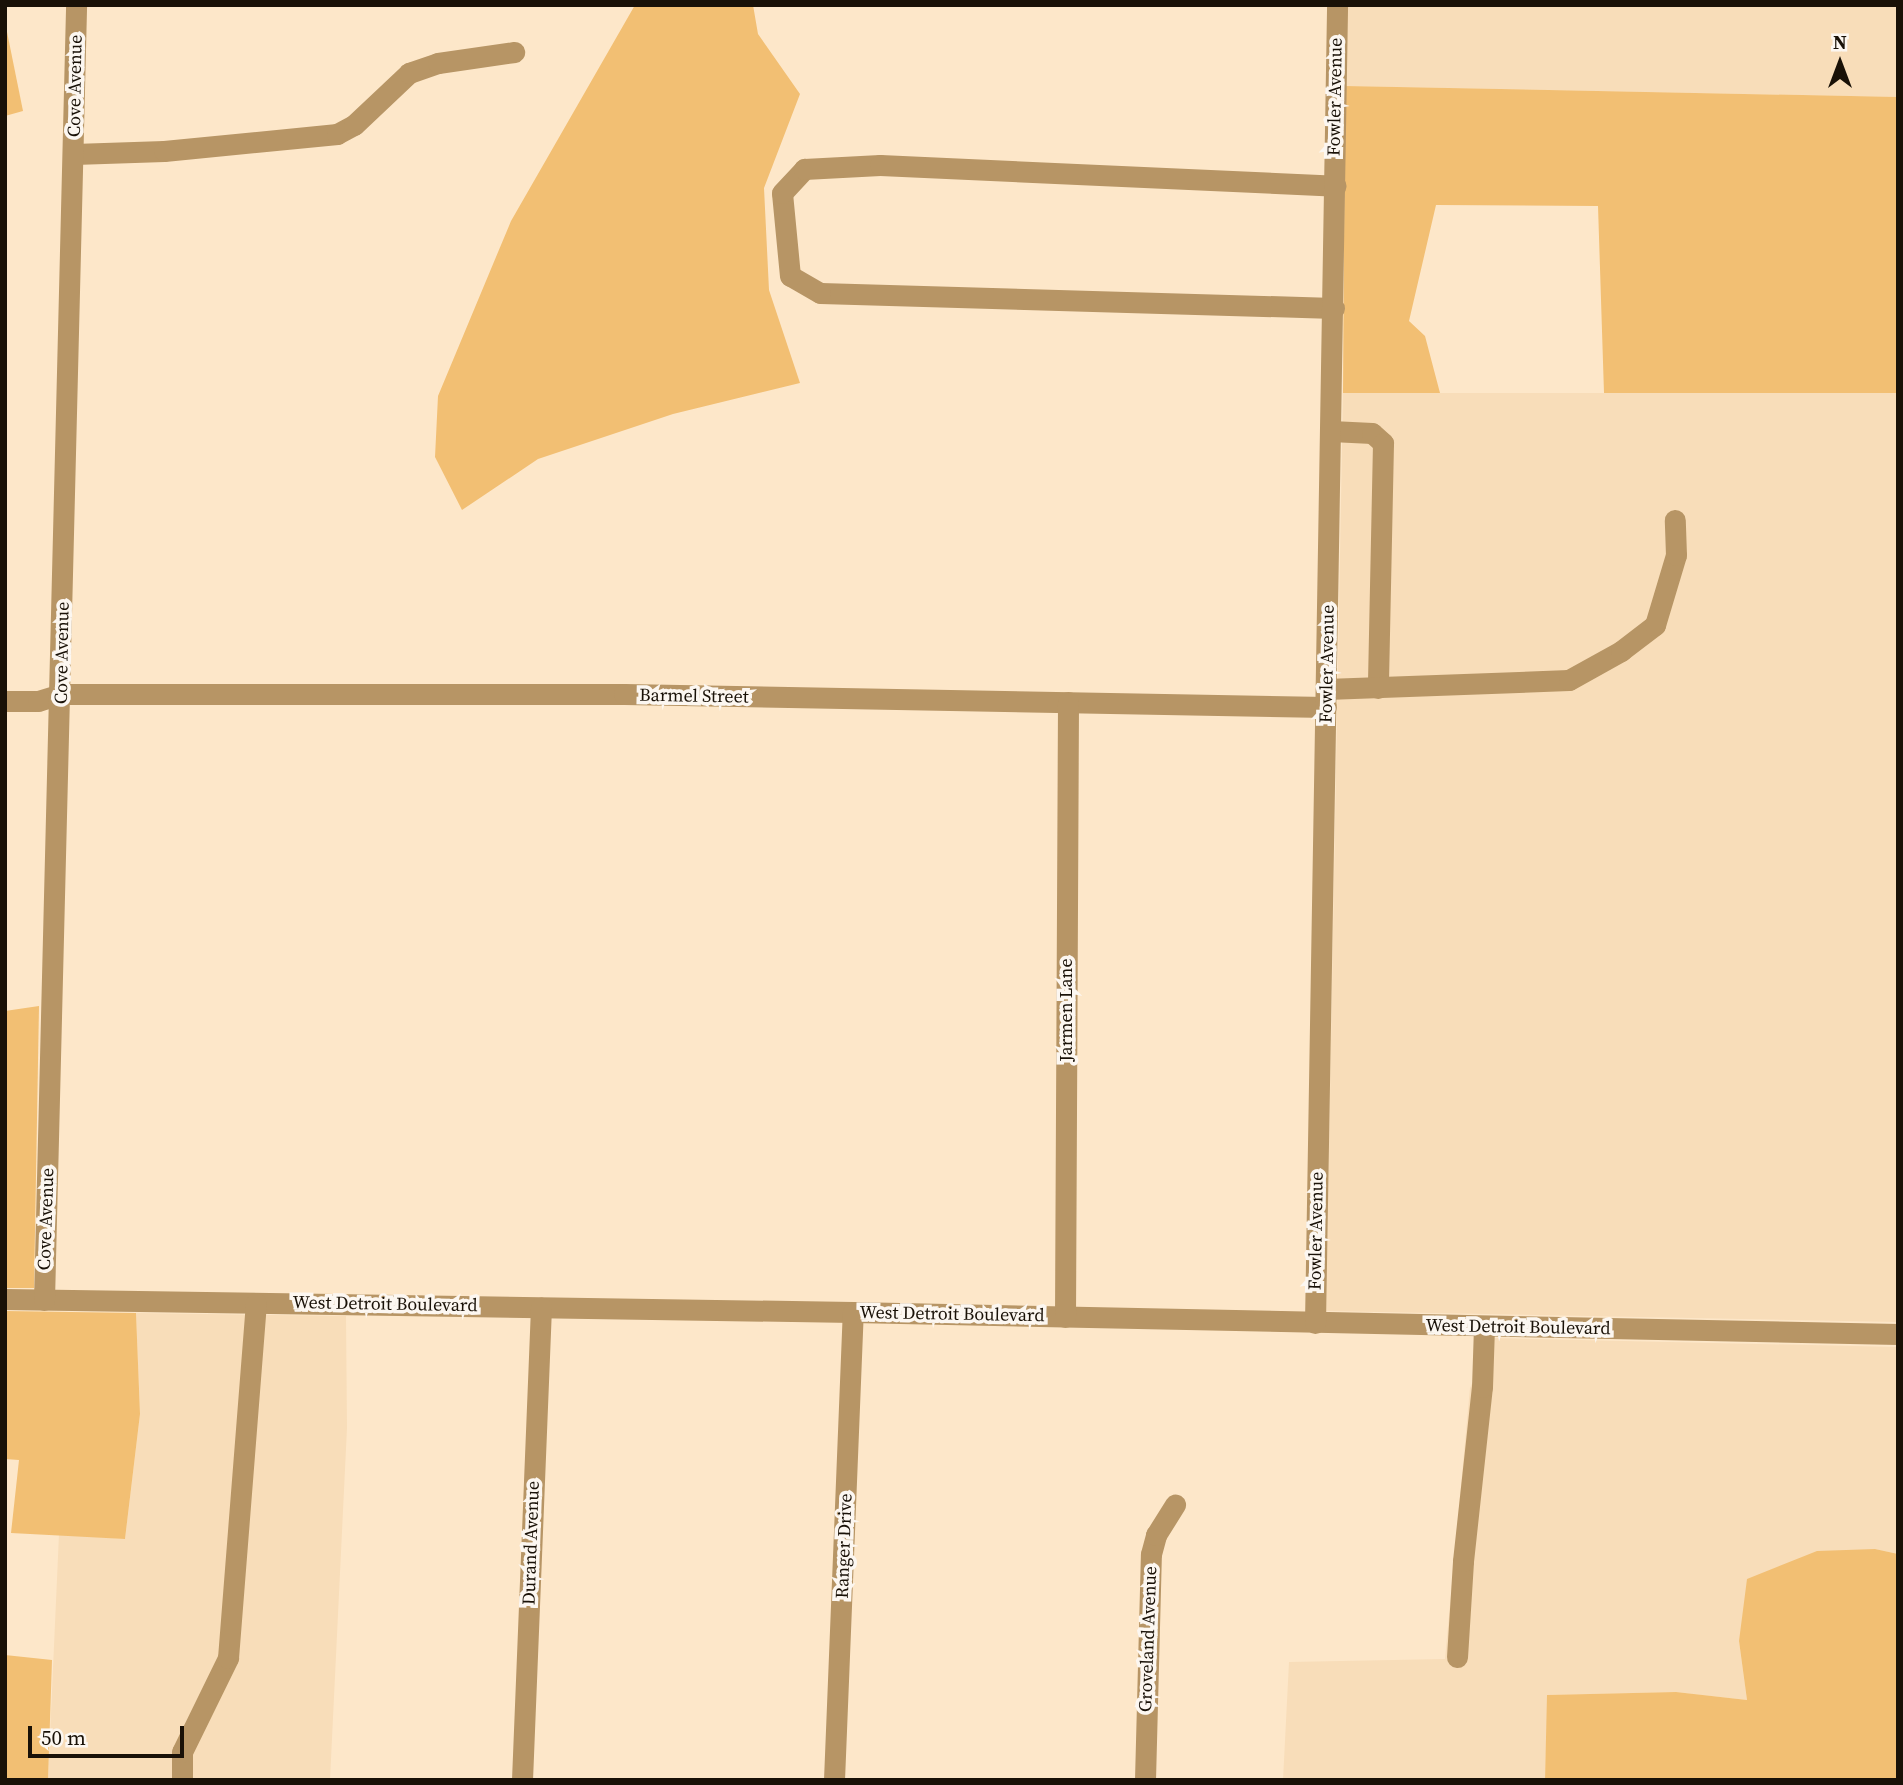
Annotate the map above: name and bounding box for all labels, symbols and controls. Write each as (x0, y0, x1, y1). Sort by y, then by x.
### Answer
north arrow (1805, 28, 1875, 98)
text: N (1833, 29, 1847, 55)
street label: Cove Avenue (63, 35, 87, 137)
street label: Fowler Avenue (1323, 38, 1347, 156)
street label: Cove Avenue (50, 602, 74, 704)
street label: Fowler Avenue (1315, 605, 1339, 723)
street label: Barmel Street (639, 684, 749, 708)
street label: Jarmen Lane (1055, 958, 1077, 1062)
street label: Cove Avenue (33, 1167, 59, 1271)
street label: Fowler Avenue (1304, 1172, 1328, 1290)
street label: West Detroit Boulevard (292, 1292, 478, 1316)
street label: West Detroit Boulevard (859, 1302, 1045, 1326)
street label: West Detroit Boulevard (1425, 1315, 1611, 1339)
street label: Durand Avenue (518, 1481, 544, 1605)
street label: Ranger Drive (831, 1493, 857, 1599)
street label: Groveland Avenue (1135, 1566, 1161, 1712)
scale bar (32, 1712, 187, 1756)
text: 50 m (41, 1723, 86, 1752)

